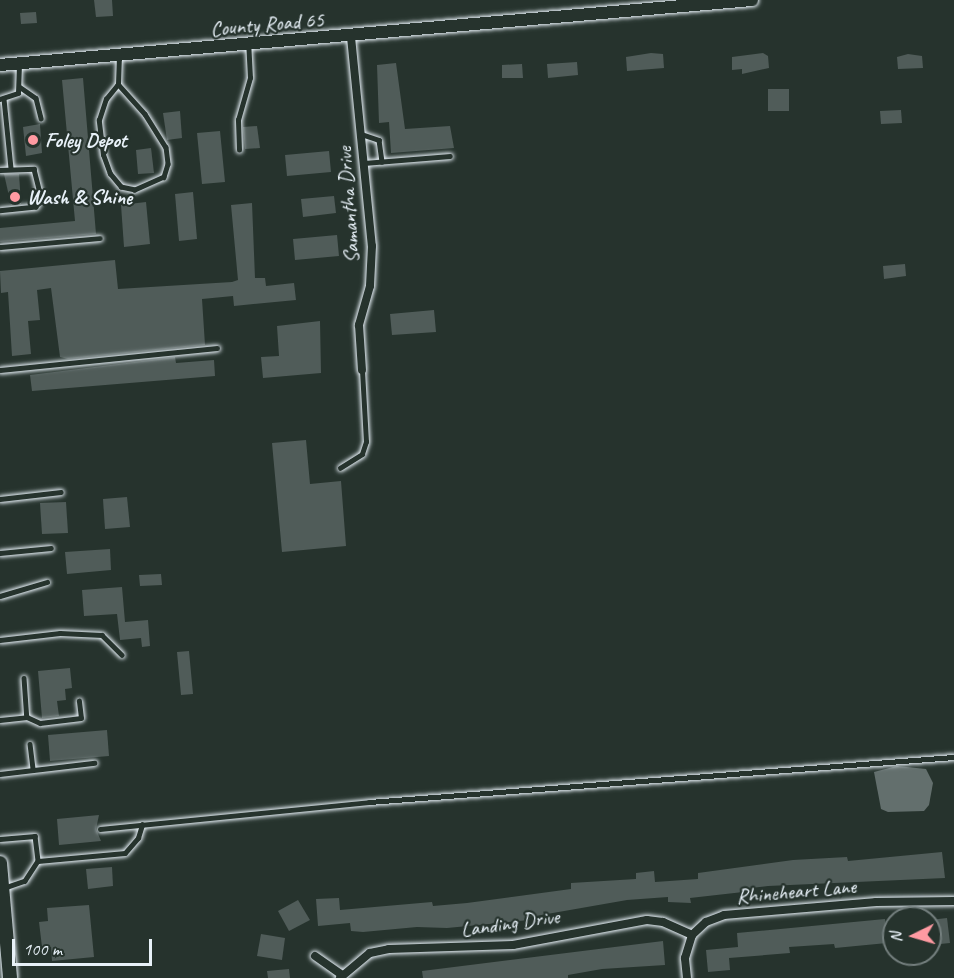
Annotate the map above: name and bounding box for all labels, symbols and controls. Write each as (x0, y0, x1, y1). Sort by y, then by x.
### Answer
street label: County Road 65 (210, 7, 324, 41)
place label: Foley Depot (45, 127, 127, 153)
marker: Foley Depot (26, 133, 40, 147)
street label: Samantha Drive (331, 146, 365, 264)
place label: Wash & Shine (27, 184, 132, 210)
marker: Wash & Shine (8, 190, 22, 204)
street label: Rhineheart Lane (735, 873, 857, 909)
street label: Landing Drive (459, 904, 561, 942)
north arrow (882, 906, 942, 966)
scale bar (15, 927, 154, 965)
text: N (886, 932, 906, 943)
text: 100 m (23, 938, 62, 960)

